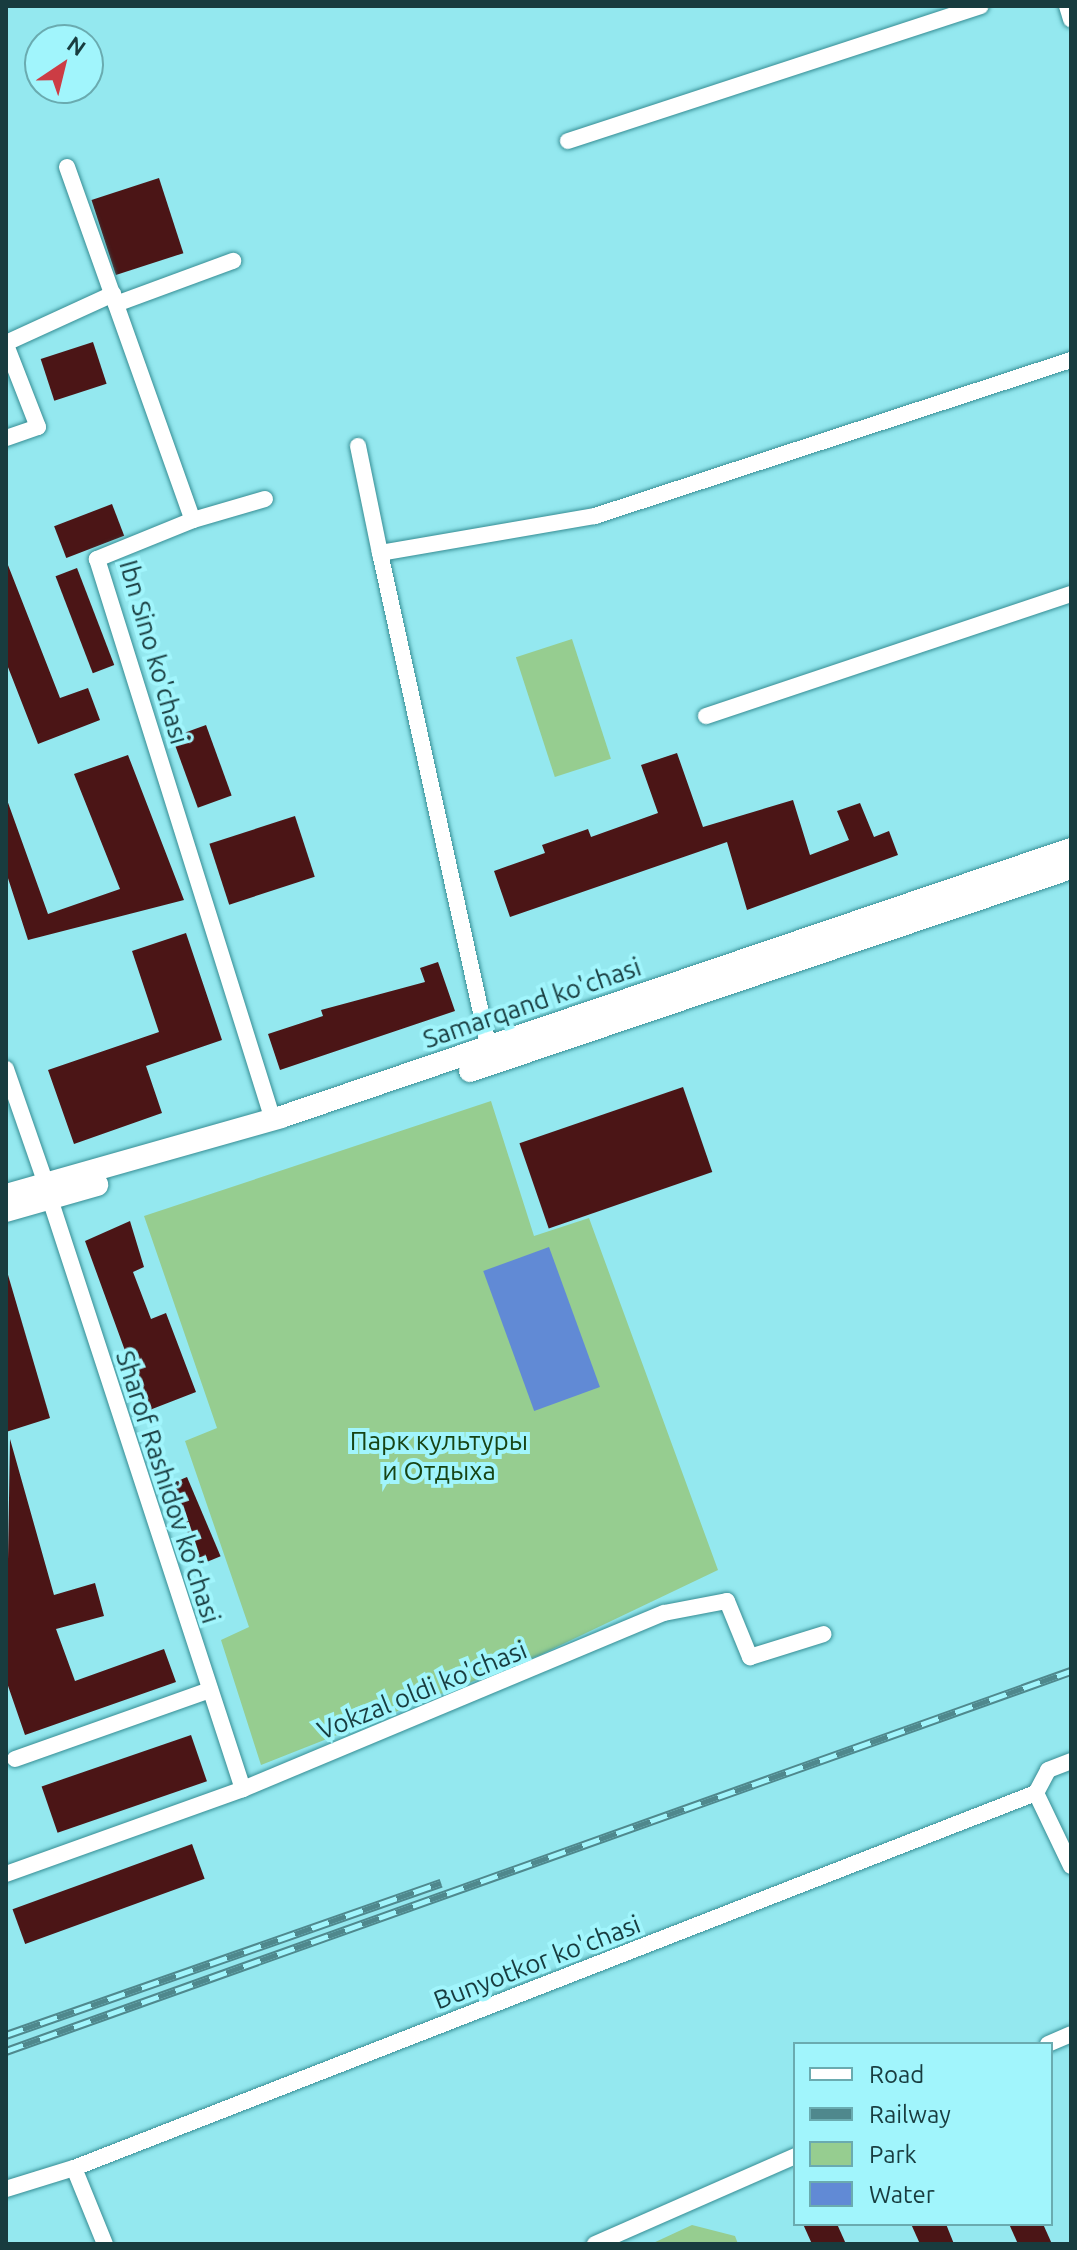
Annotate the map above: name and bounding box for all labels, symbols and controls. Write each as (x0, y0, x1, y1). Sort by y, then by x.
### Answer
north arrow (24, 24, 104, 104)
text: N (63, 31, 91, 61)
street label: Ibn Sino ko'chasi (113, 556, 195, 748)
street label: Samarqand ko'chasi (419, 951, 645, 1055)
street label: Sharof Rashidov ko’chasi (109, 1347, 227, 1627)
park label: Парк культуры и Отдыха (350, 1425, 528, 1486)
street label: Vokzal oldi ko'chasi (313, 1634, 531, 1746)
street label: Bunyotkor ko'chasi (429, 1908, 645, 2016)
legend (793, 2042, 1053, 2226)
text: Road (869, 2061, 924, 2088)
text: Railway (869, 2101, 951, 2128)
text: Park (869, 2141, 917, 2168)
text: Water (869, 2181, 935, 2208)

